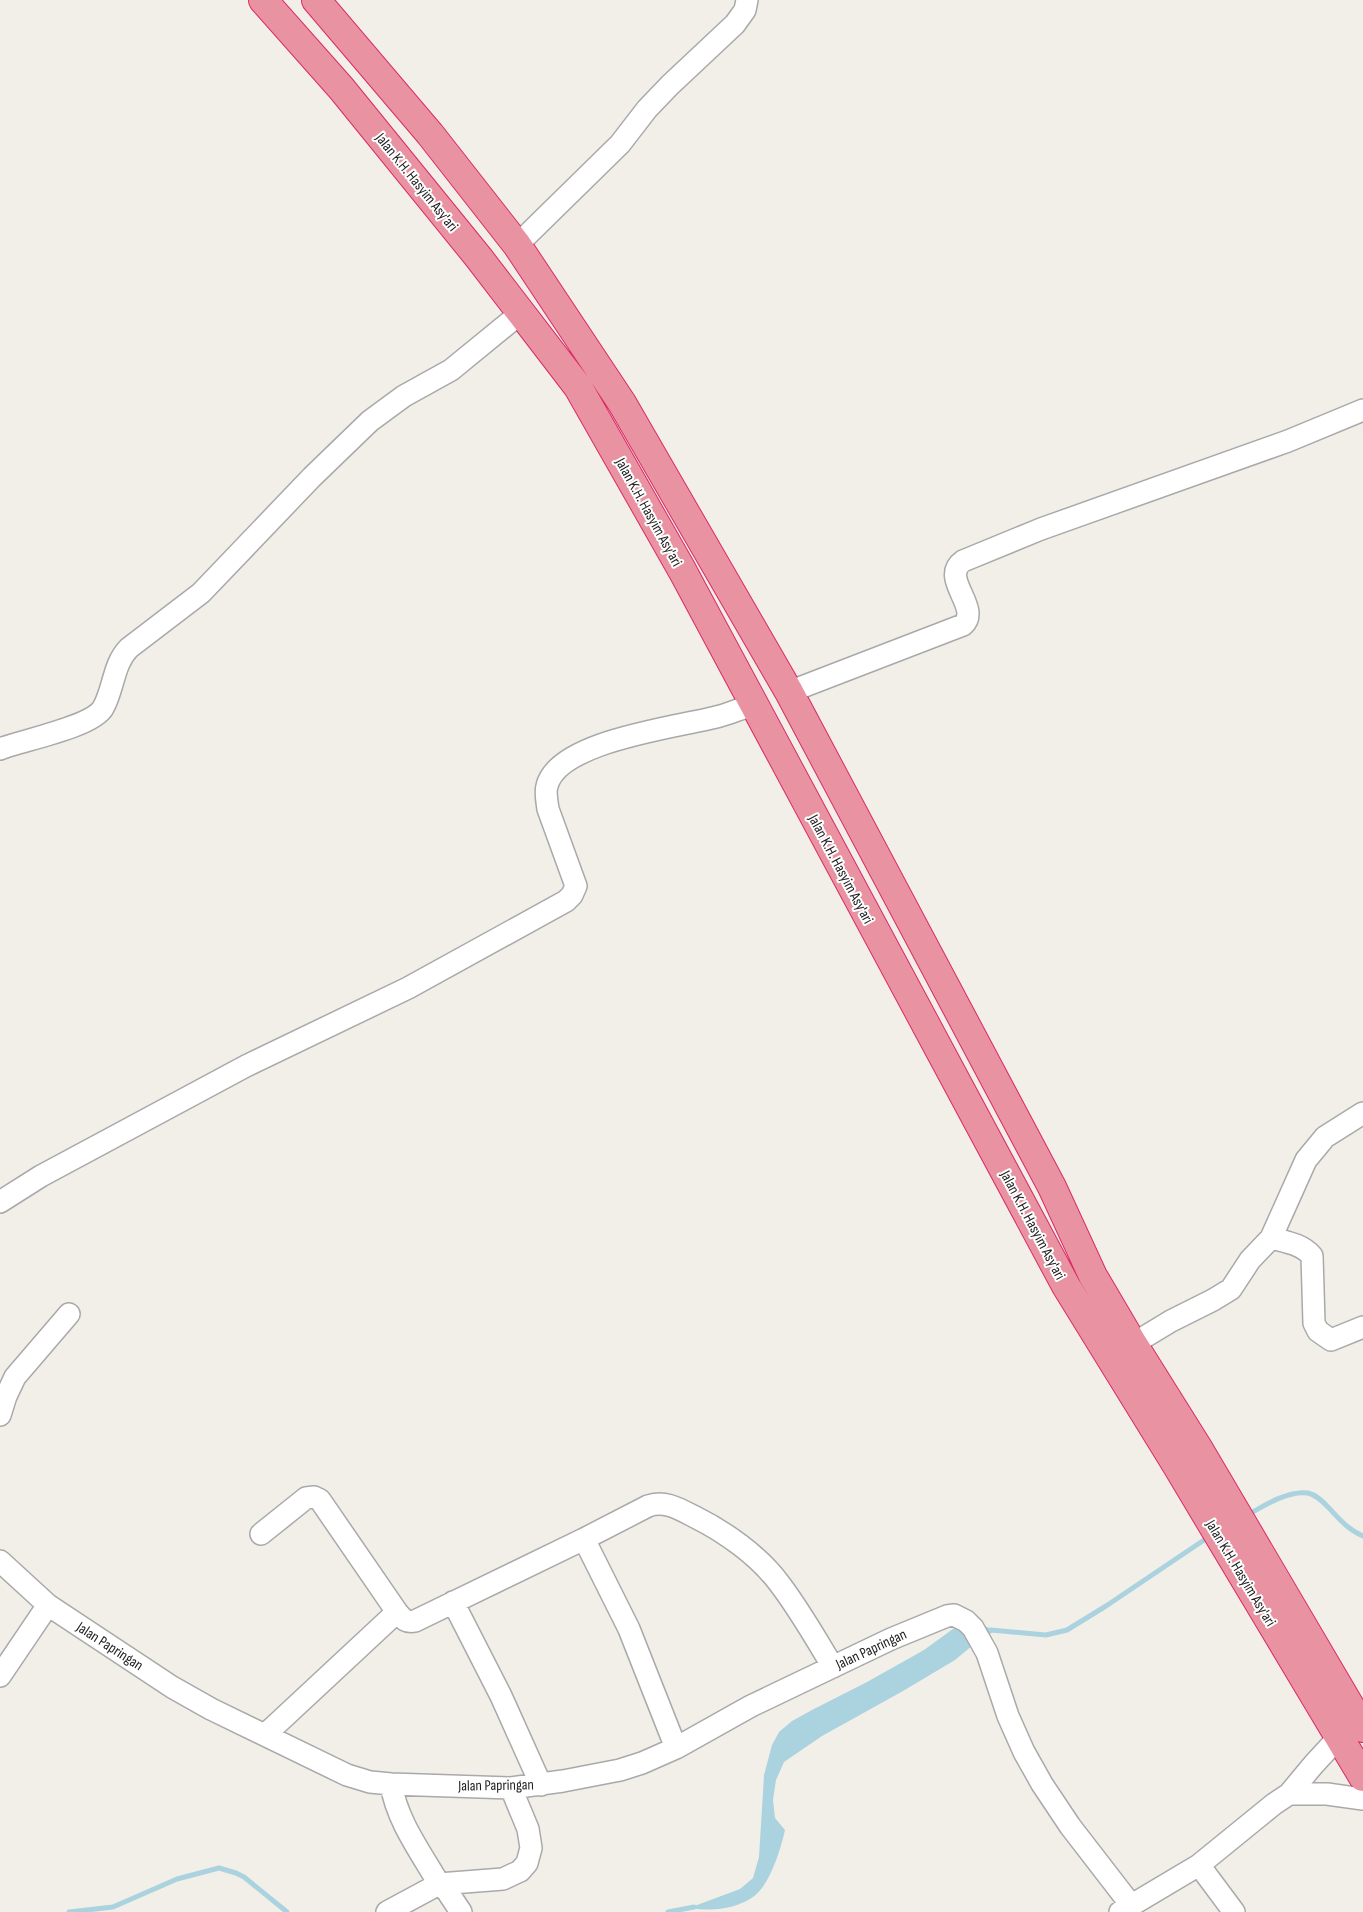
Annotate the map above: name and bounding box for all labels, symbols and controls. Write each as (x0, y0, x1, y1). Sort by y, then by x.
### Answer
street label: Jalan K.H. Hasyim Asy'ari (371, 129, 462, 235)
street label: Jalan K.H. Hasyim Asy'ari (610, 454, 686, 570)
street label: Jalan K.H. Hasyim Asy'ari (803, 810, 877, 927)
street label: Jalan K.H. Hasyim Asy'ari (995, 1166, 1069, 1283)
street label: Jalan K.H. Hasyim Asy'ari (1201, 1516, 1280, 1630)
street label: Jalan Papringan (72, 1617, 147, 1675)
street label: Jalan Papringan (832, 1625, 910, 1675)
street label: Jalan Papringan (457, 1775, 534, 1796)

